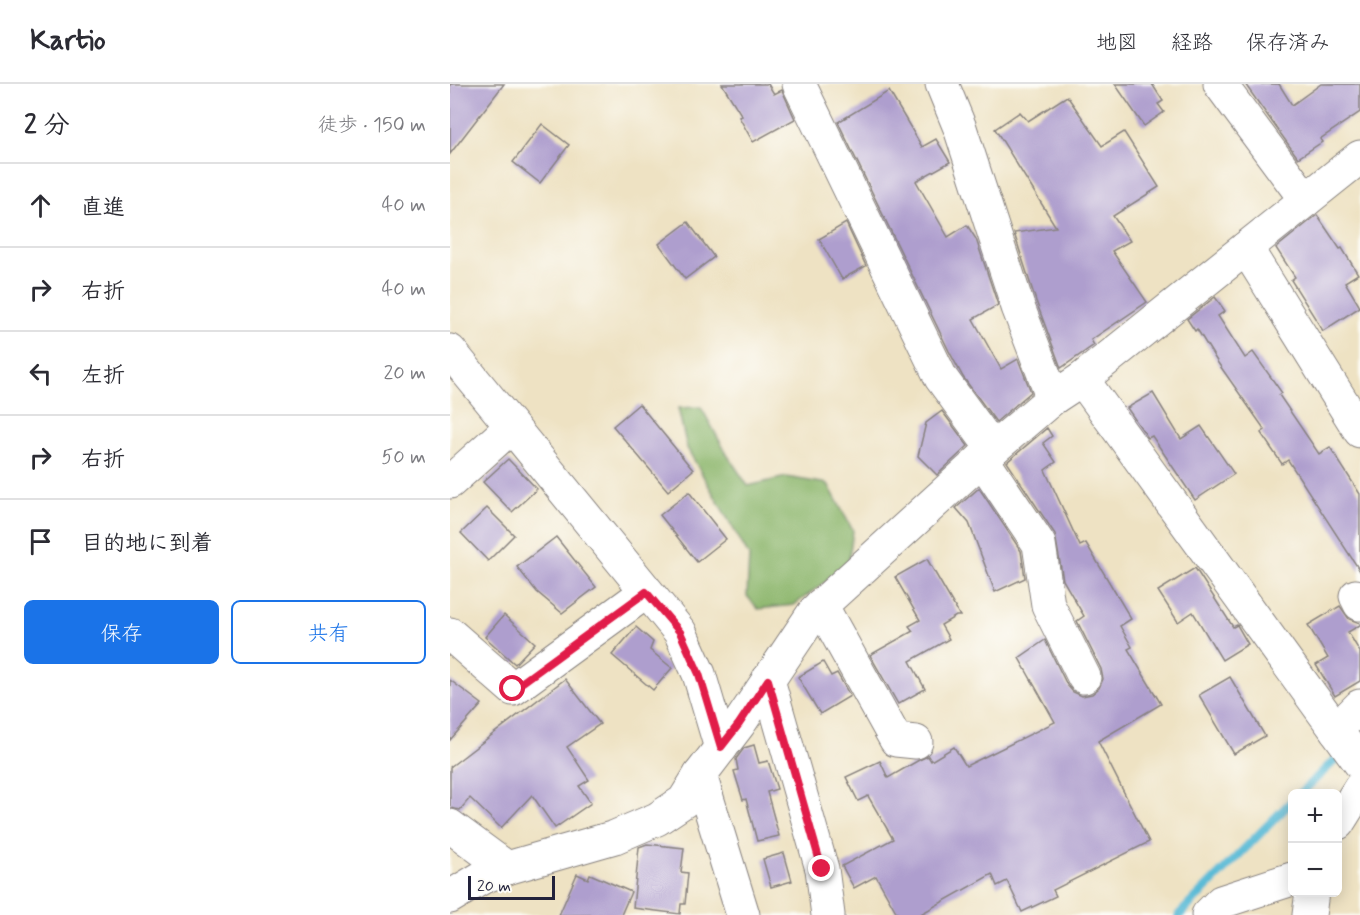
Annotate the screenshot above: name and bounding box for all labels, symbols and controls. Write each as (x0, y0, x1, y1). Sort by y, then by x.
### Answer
text: Kartio (30, 23, 106, 60)
text: 地図 (1096, 29, 1138, 57)
text: 経路 (1171, 29, 1213, 57)
text: 保存済み (1246, 29, 1330, 57)
text: 2 分 (24, 109, 70, 143)
text: 徒歩 · 150 m (318, 112, 426, 139)
icon: ahead (24, 189, 57, 222)
text: 40 m (382, 192, 426, 219)
text: 直進 (81, 194, 125, 222)
icon: right (24, 273, 57, 306)
text: 40 m (382, 276, 426, 303)
text: 右折 (81, 278, 125, 306)
icon: left (24, 357, 57, 390)
text: 20 m (383, 360, 426, 387)
text: 左折 (81, 362, 125, 390)
icon: right (24, 441, 57, 474)
text: 50 m (381, 444, 426, 471)
text: 右折 (81, 446, 125, 474)
icon: arrive (24, 525, 57, 558)
text: 目的地に到着 (81, 530, 213, 558)
button: 保存 (24, 600, 219, 664)
button: 共有 (231, 600, 426, 664)
route start (499, 675, 525, 701)
map controls (1288, 789, 1342, 897)
button: + (1288, 789, 1342, 843)
button: − (1288, 843, 1342, 897)
route end (808, 855, 834, 881)
scale bar (468, 873, 555, 900)
text: 20 m (477, 876, 511, 897)

